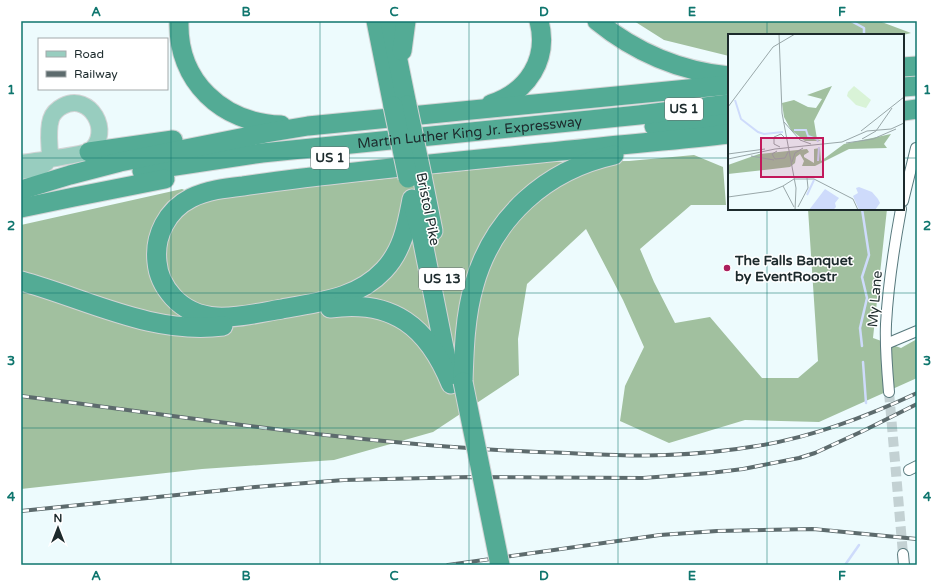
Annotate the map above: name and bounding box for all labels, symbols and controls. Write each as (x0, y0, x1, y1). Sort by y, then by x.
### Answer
text: A (91, 4, 101, 20)
text: B (241, 4, 251, 20)
text: C (389, 4, 399, 20)
text: D (539, 4, 549, 20)
text: E (688, 4, 696, 20)
text: F (838, 4, 846, 20)
inset map (728, 34, 904, 210)
legend (38, 38, 168, 90)
text: Road (74, 47, 104, 61)
text: Railway (74, 67, 118, 81)
text: 1 (7, 82, 15, 98)
text: 1 (923, 82, 931, 98)
road number: US 1 (665, 98, 703, 120)
street label: Martin Luther King Jr. Expressway (356, 112, 583, 152)
road number: US 1 (311, 147, 349, 169)
street label: Bristol Pike (413, 171, 443, 247)
text: 2 (7, 218, 15, 234)
text: 2 (923, 218, 931, 234)
place label: The Falls Banquet by EventRoostr (734, 252, 854, 285)
marker: The Falls Banquet by EventRoostr (722, 263, 732, 273)
road number: US 13 (419, 268, 465, 290)
street label: My Lane (864, 270, 886, 328)
text: 3 (7, 353, 15, 369)
text: 3 (923, 353, 931, 369)
text: 4 (7, 489, 16, 505)
text: 4 (923, 489, 932, 505)
north arrow (38, 508, 78, 548)
text: N (54, 512, 62, 525)
text: A (91, 568, 101, 584)
text: B (241, 568, 251, 584)
text: C (389, 568, 399, 584)
text: D (539, 568, 549, 584)
text: E (688, 568, 696, 584)
text: F (838, 568, 846, 584)

